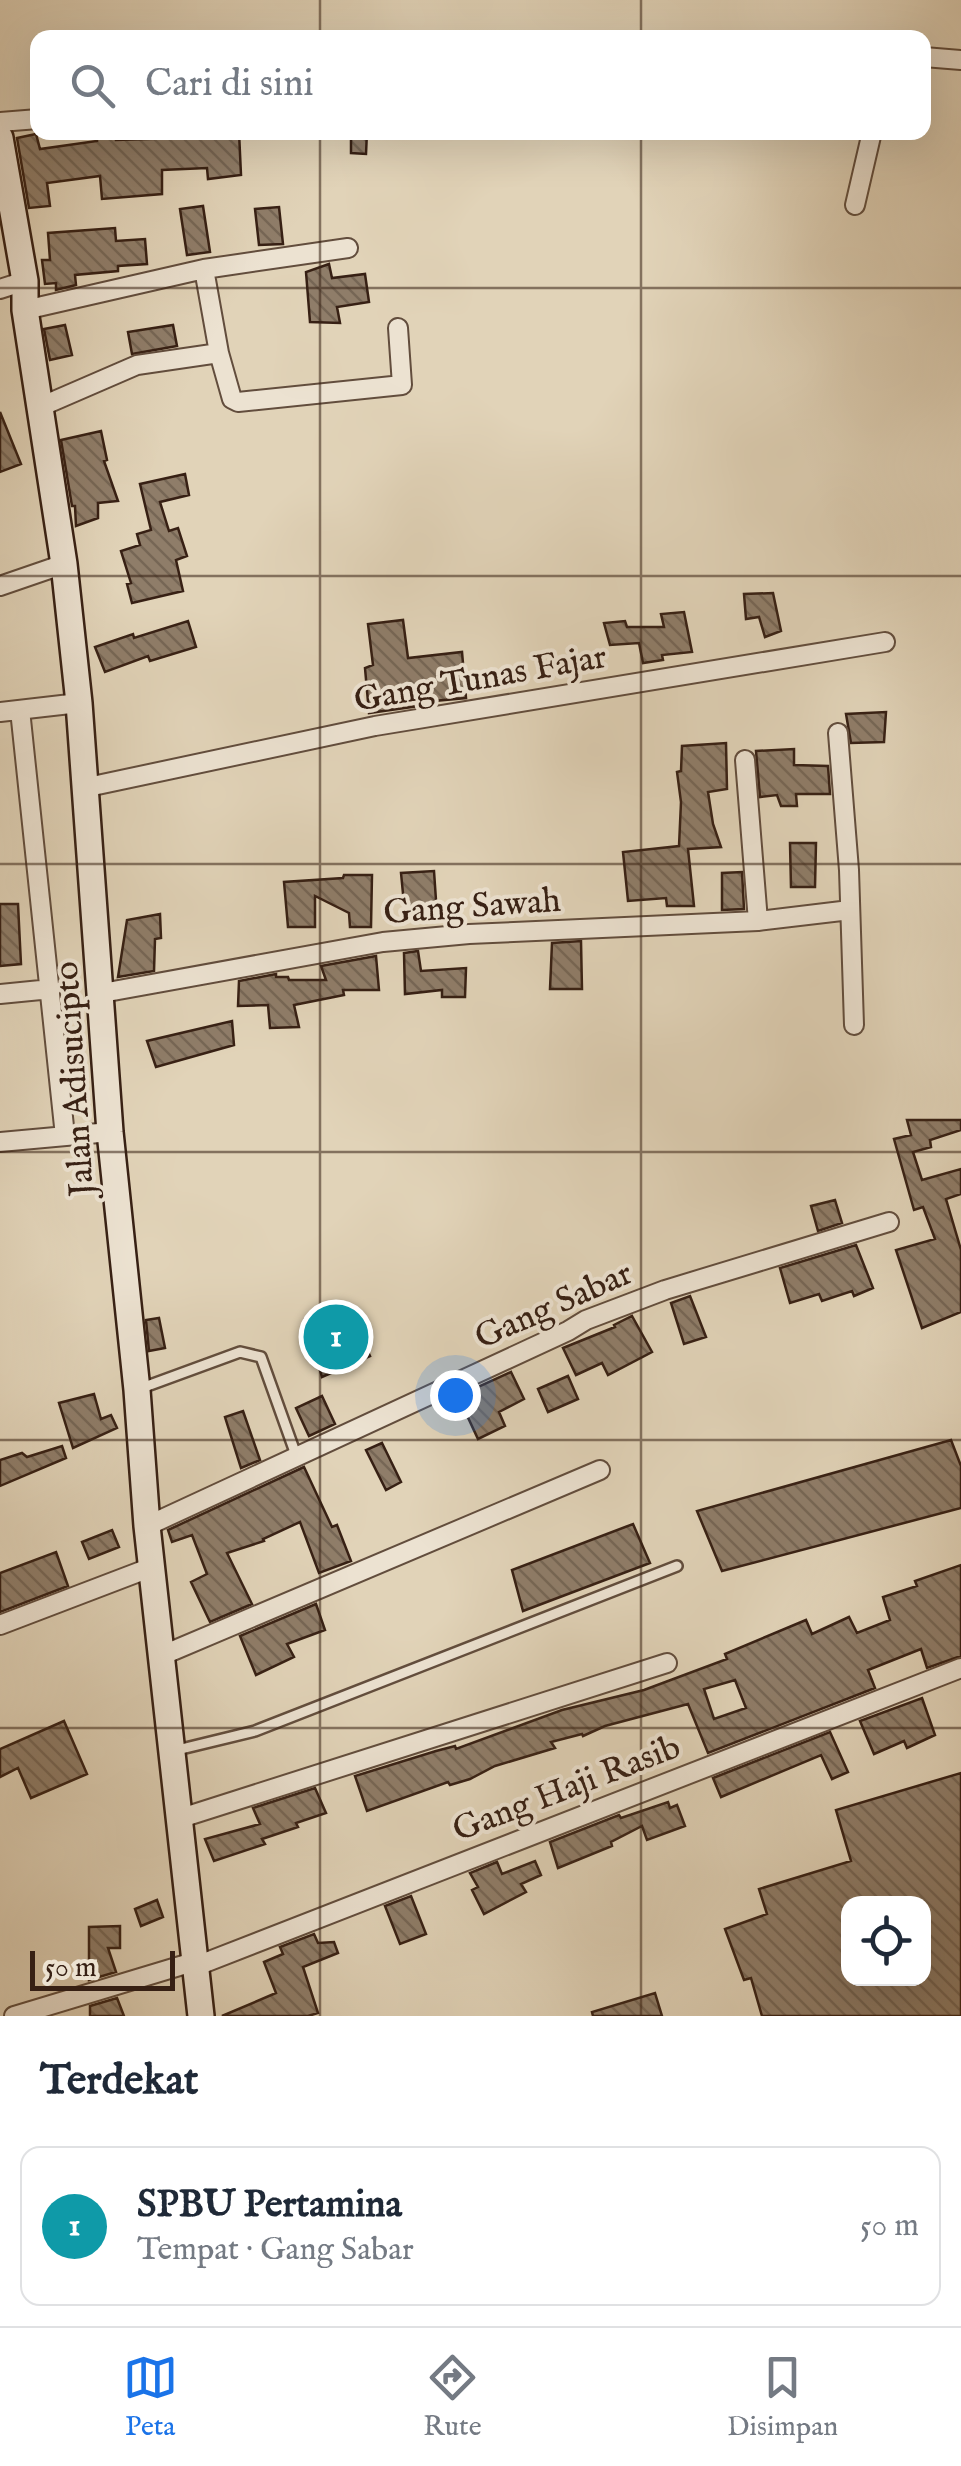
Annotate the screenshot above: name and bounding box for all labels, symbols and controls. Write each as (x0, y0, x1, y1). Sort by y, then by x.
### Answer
search box (30, 30, 931, 140)
icon: search (65, 58, 120, 113)
text: Cari di sini (145, 61, 314, 109)
street label: Gang Tunas Fajar (351, 635, 610, 724)
street label: Gang Sawah (382, 879, 563, 936)
street label: Jalan Adisucipto (45, 960, 106, 1202)
street label: Gang Sabar (468, 1252, 640, 1361)
pin: 1 (304, 1300, 368, 1374)
your location (430, 1370, 481, 1421)
street label: Gang Haji Rasib (447, 1725, 687, 1853)
map controls (841, 1896, 931, 1986)
button: locate (841, 1896, 931, 1986)
scale bar (30, 1946, 175, 1990)
text: 50 m (45, 1951, 97, 1986)
text: Terdekat (40, 2055, 198, 2108)
text: SPBU Pertamina (137, 2182, 402, 2230)
text: 1 (69, 2206, 80, 2247)
text: 50 m (860, 2206, 919, 2247)
text: Tempat · Gang Sabar (137, 2230, 414, 2271)
tab: Peta (123, 2350, 178, 2445)
tab: Rute (423, 2350, 482, 2445)
tab: Disimpan (727, 2350, 838, 2445)

